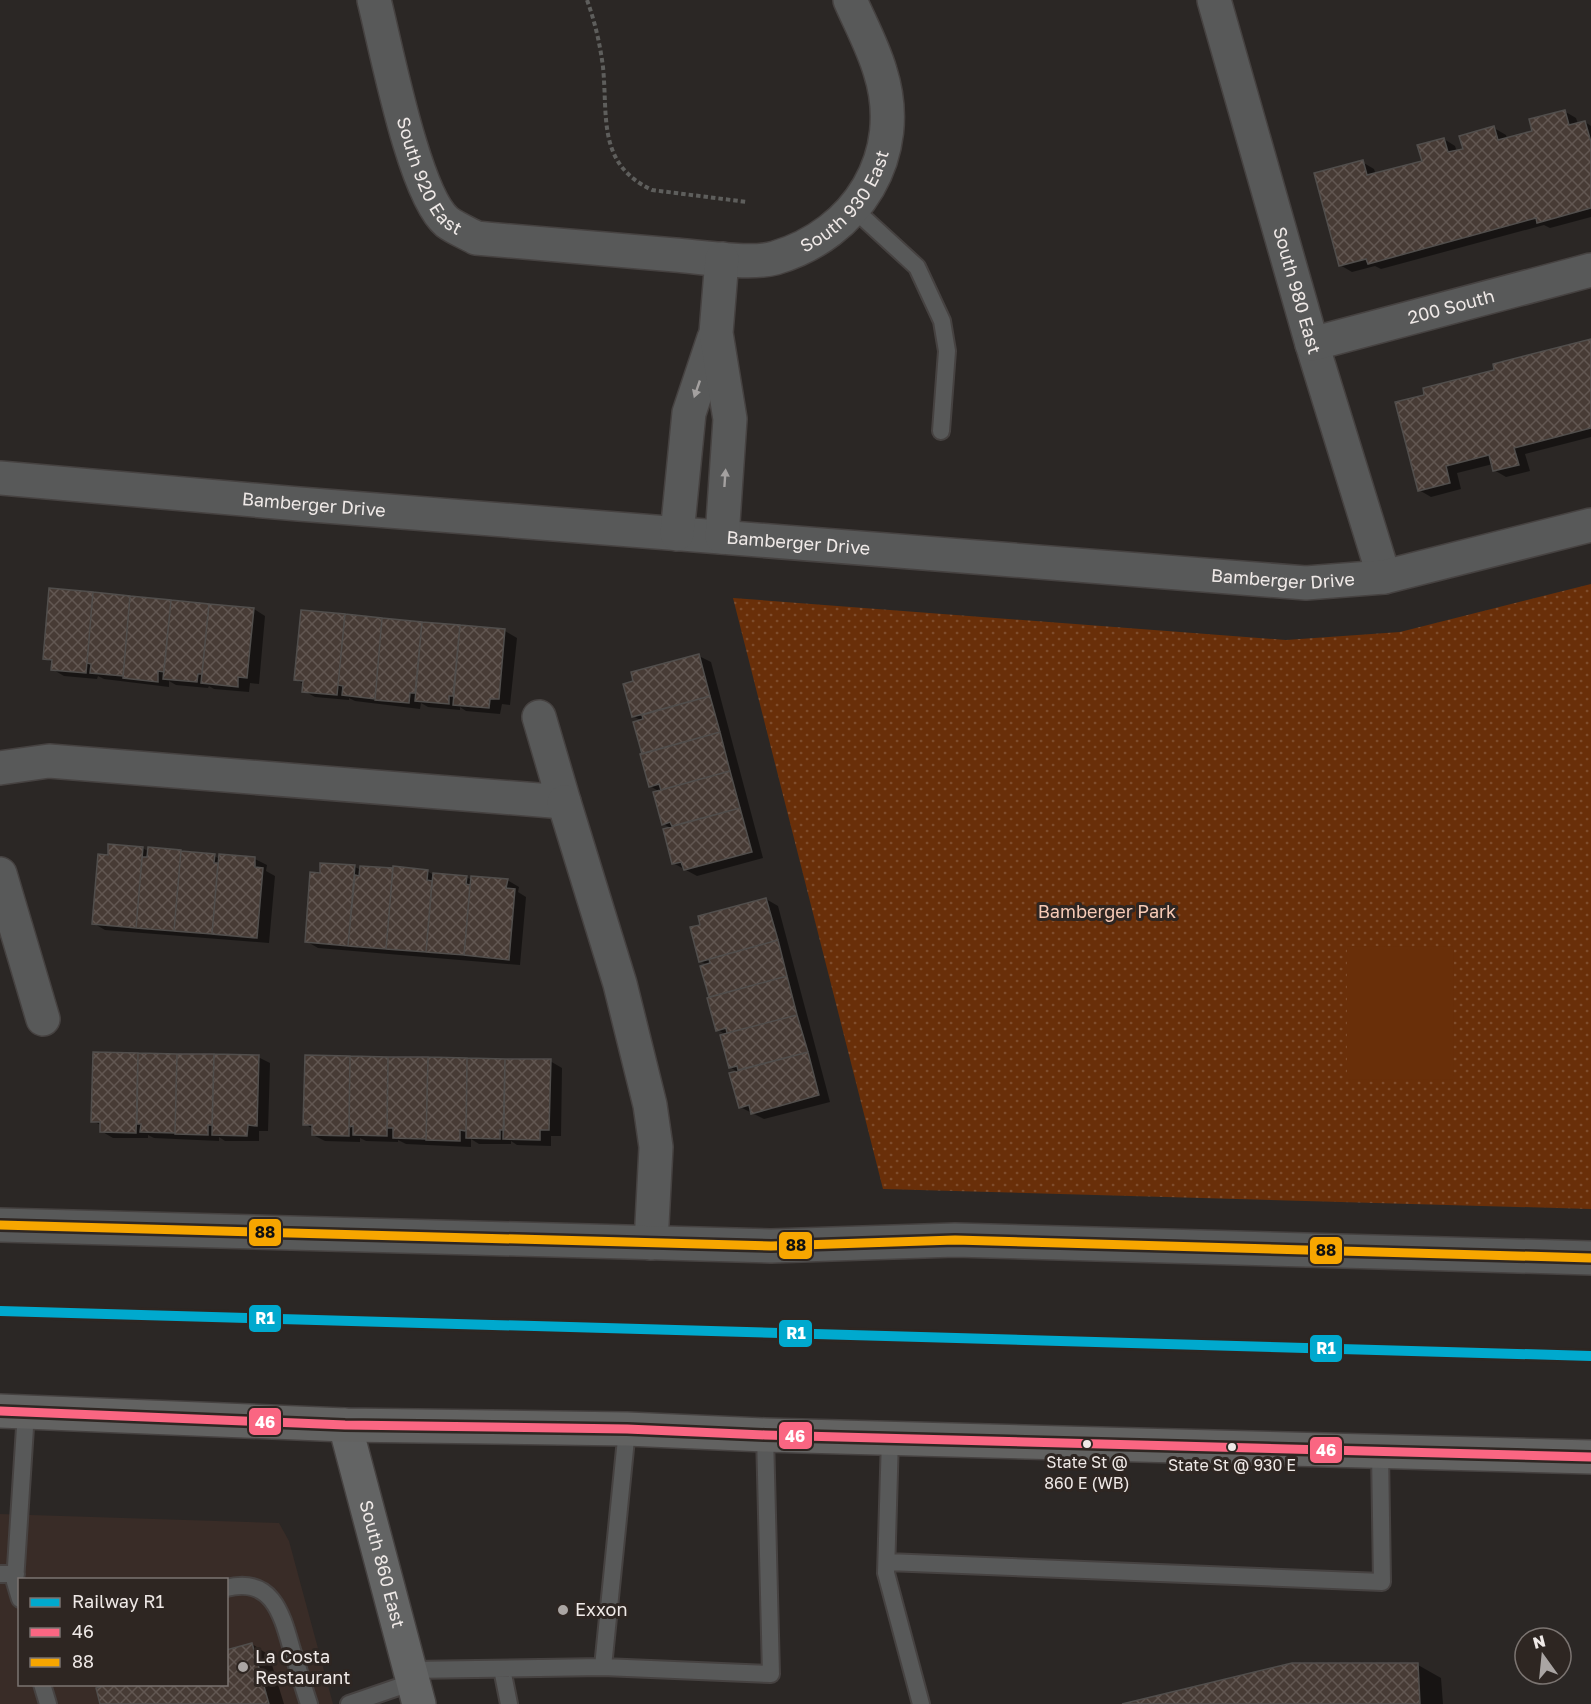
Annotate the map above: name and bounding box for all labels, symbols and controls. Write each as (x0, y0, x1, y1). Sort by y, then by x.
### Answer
street label: South 920 East (393, 114, 466, 239)
street label: South 930 East (796, 147, 893, 257)
street label: South 980 East (1269, 224, 1326, 356)
street label: 200 South (1405, 284, 1497, 328)
one-way arrow (692, 380, 701, 398)
one-way arrow (721, 469, 730, 488)
street label: Bamberger Drive (241, 487, 387, 521)
street label: Bamberger Drive (726, 526, 871, 559)
street label: Bamberger Drive (1210, 564, 1356, 593)
park label: Bamberger Park (1038, 900, 1176, 922)
line badge: 88 (248, 1218, 282, 1247)
text: 88 (255, 1222, 275, 1242)
line badge: 88 (778, 1231, 813, 1260)
text: 88 (786, 1235, 806, 1255)
line badge: 88 (1309, 1236, 1343, 1265)
text: 88 (1316, 1240, 1336, 1260)
line badge: R1 (248, 1304, 282, 1333)
text: R1 (255, 1308, 275, 1328)
line badge: R1 (778, 1319, 813, 1348)
text: R1 (786, 1323, 806, 1343)
line badge: R1 (1309, 1334, 1343, 1363)
text: R1 (1316, 1338, 1336, 1358)
line badge: 46 (248, 1407, 282, 1436)
text: 46 (255, 1412, 275, 1432)
line badge: 46 (778, 1421, 813, 1450)
text: 46 (785, 1426, 805, 1446)
line badge: 46 (1309, 1436, 1343, 1464)
marker: State St @ 860 E (WB) (1081, 1438, 1093, 1450)
text: 46 (1316, 1440, 1336, 1460)
marker: State St @ 930 E (1226, 1441, 1238, 1453)
place label: State St @ 860 E (WB) (1044, 1452, 1130, 1493)
place label: State St @ 930 E (1168, 1455, 1296, 1475)
street label: South 860 East (355, 1498, 410, 1630)
legend (18, 1578, 228, 1686)
text: Railway R1 (72, 1590, 164, 1612)
place label: Exxon (575, 1598, 627, 1620)
marker: Exxon (556, 1603, 570, 1617)
text: 46 (72, 1620, 94, 1642)
north arrow (1513, 1626, 1573, 1686)
text: N (1531, 1630, 1548, 1653)
place label: La Costa Restaurant (255, 1645, 350, 1688)
text: 88 (72, 1650, 94, 1672)
marker: La Costa Restaurant (236, 1660, 250, 1674)

